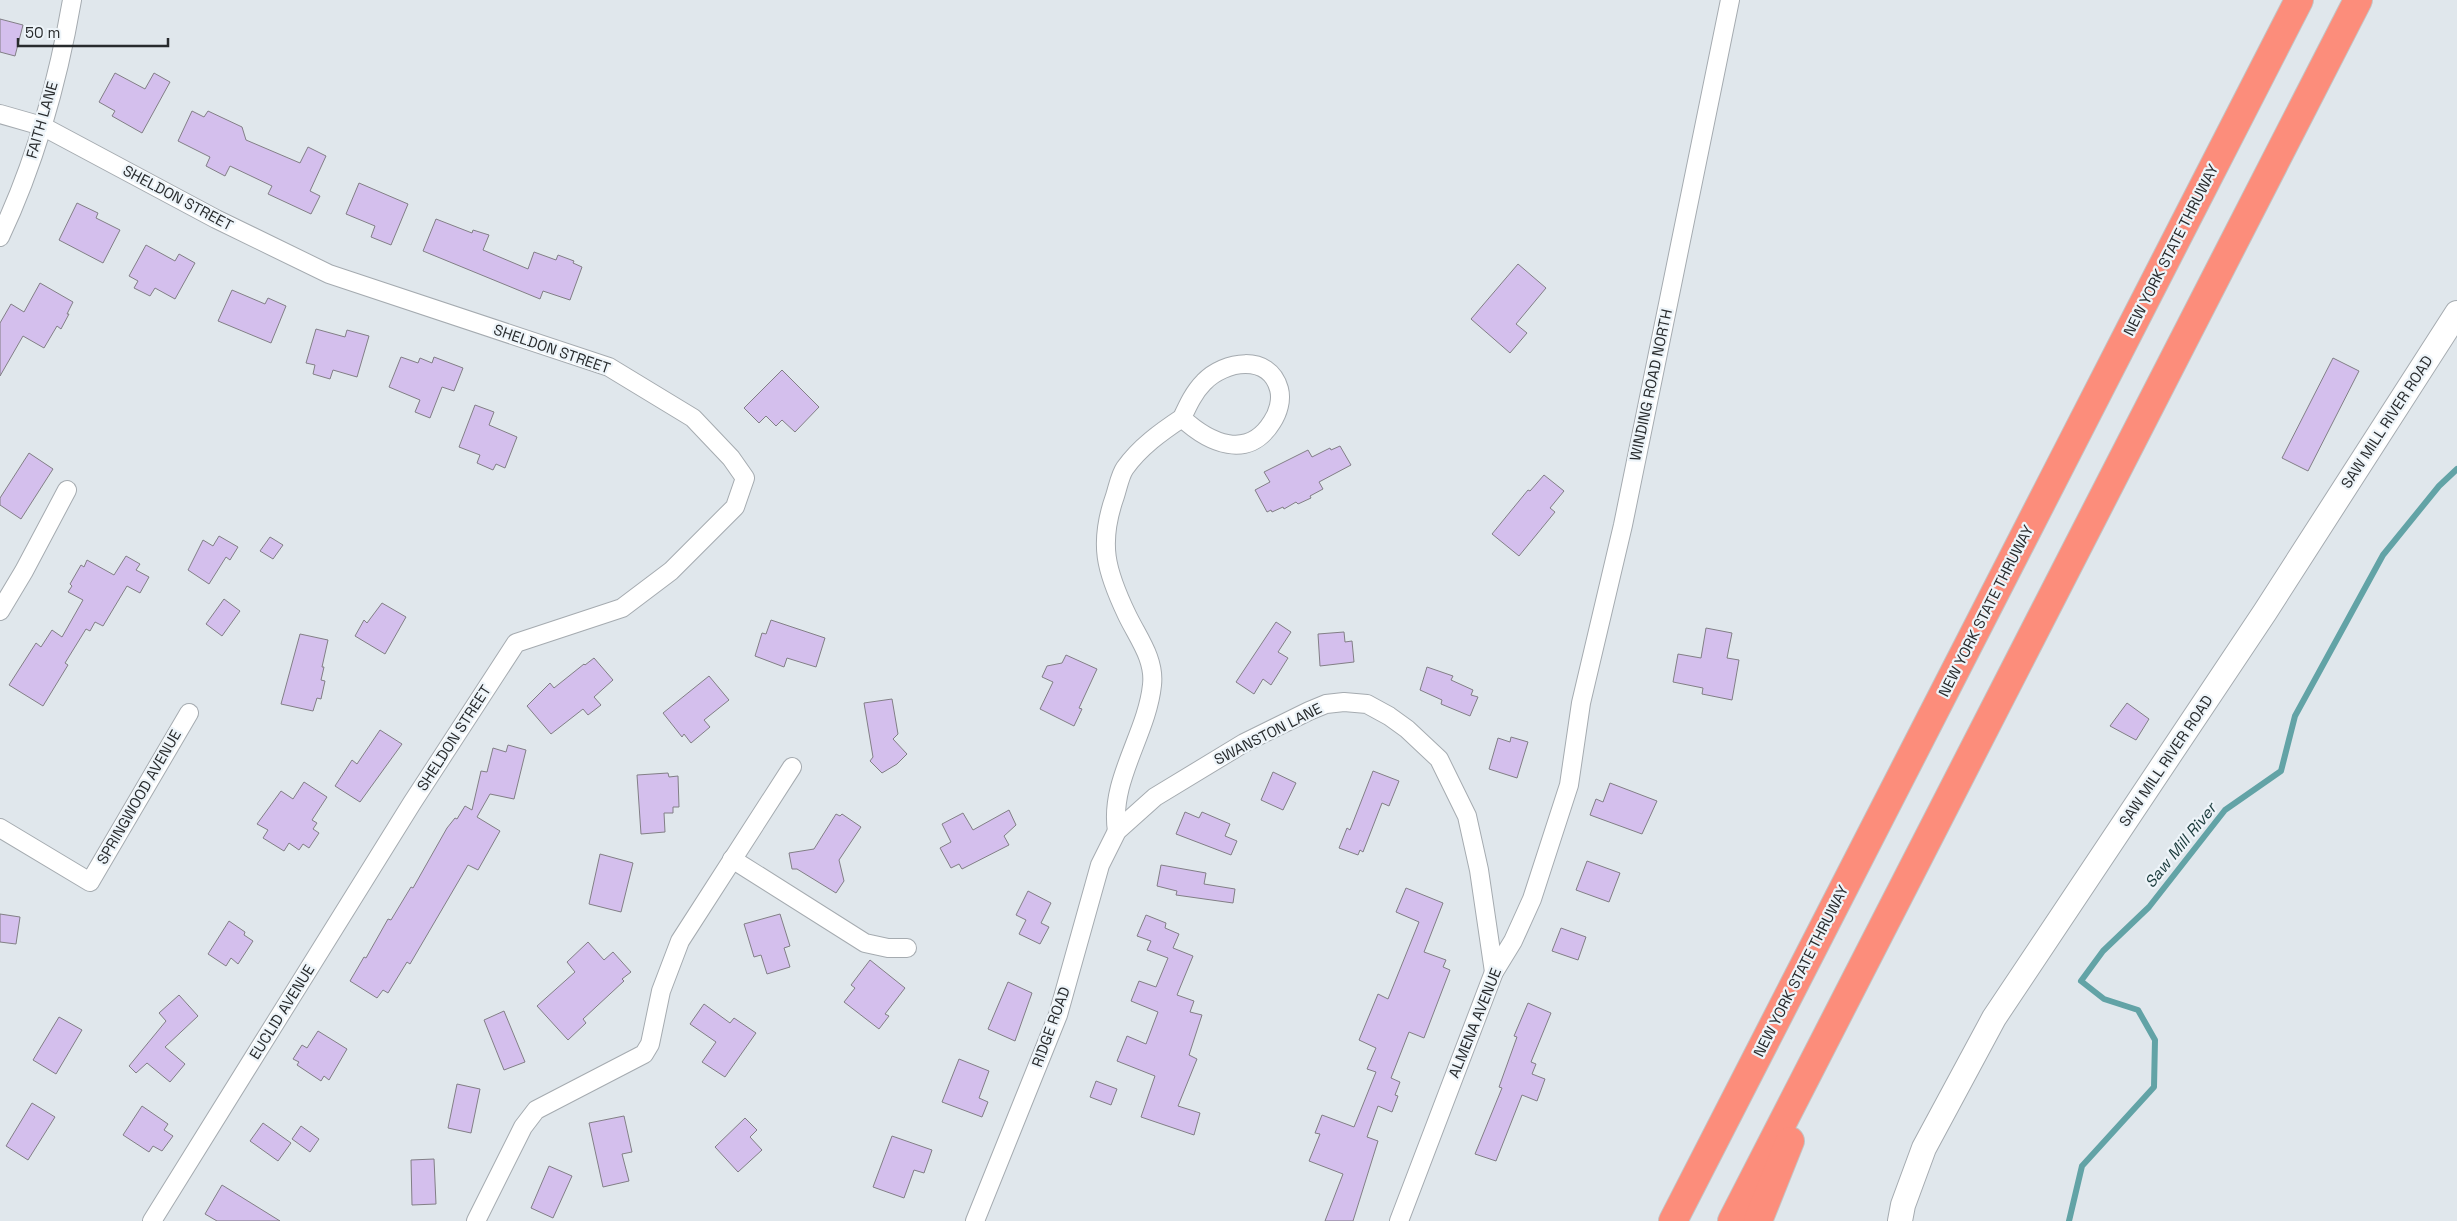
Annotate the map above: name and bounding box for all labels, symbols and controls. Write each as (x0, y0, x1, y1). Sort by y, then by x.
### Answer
scale bar (18, 15, 168, 47)
text: 50 m (25, 23, 60, 42)
street label: FAITH LANE (21, 79, 62, 161)
street label: SHELDON STREET (120, 160, 237, 235)
street label: NEW YORK STATE THRUWAY (2119, 161, 2222, 339)
street label: WINDING ROAD NORTH (1625, 307, 1676, 463)
street label: SHELDON STREET (491, 320, 613, 377)
street label: SAW MILL RIVER ROAD (2337, 352, 2437, 492)
street label: NEW YORK STATE THRUWAY (1934, 522, 2037, 700)
street label: SHELDON STREET (412, 681, 495, 794)
street label: SAW MILL RIVER ROAD (2115, 691, 2217, 830)
street label: SWANSTON LANE (1211, 698, 1325, 769)
street label: SPRINGWOOD AVENUE (92, 726, 185, 867)
water label: Saw Mill River (2140, 797, 2222, 892)
street label: NEW YORK STATE THRUWAY (1749, 882, 1852, 1060)
street label: EUCLID AVENUE (245, 961, 318, 1063)
street label: ALMENA AVENUE (1444, 965, 1505, 1080)
street label: RIDGE ROAD (1027, 984, 1074, 1070)

